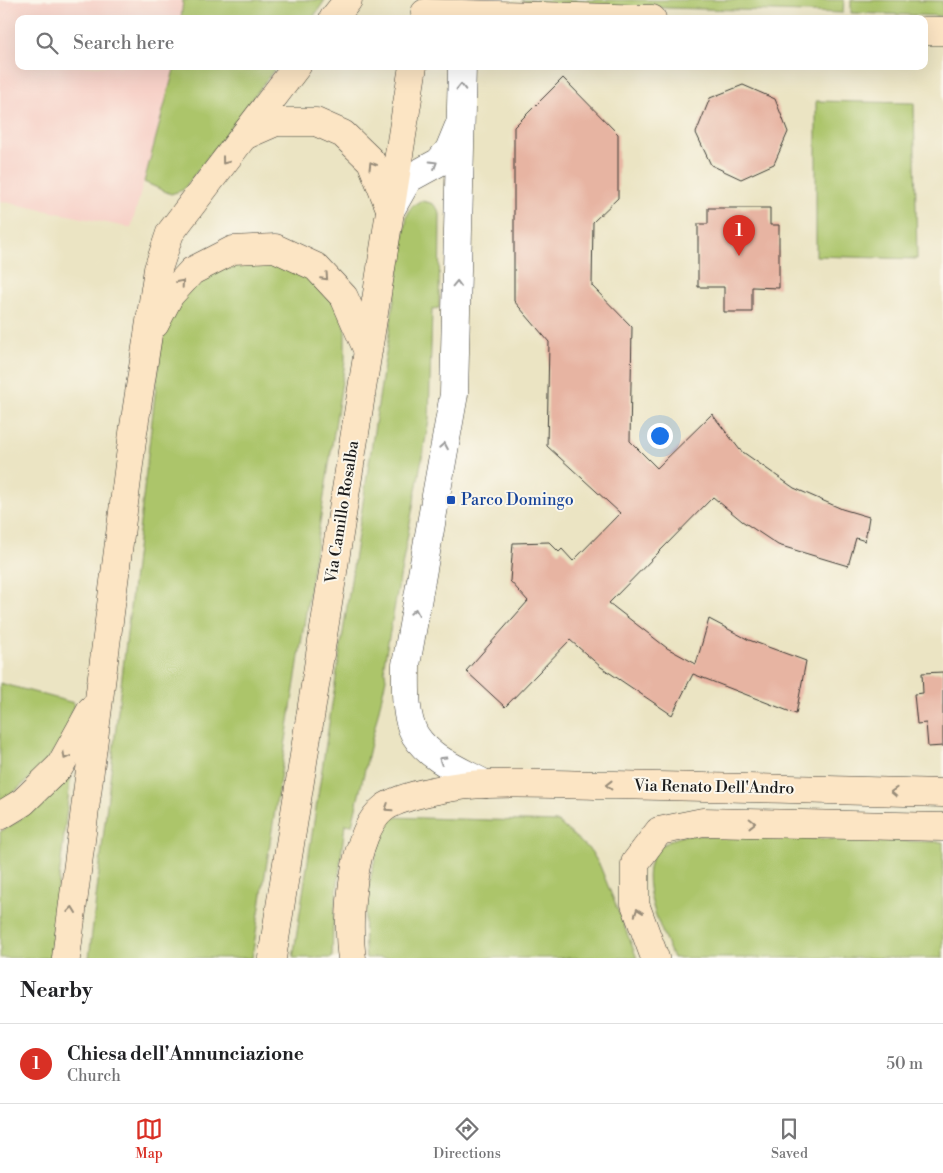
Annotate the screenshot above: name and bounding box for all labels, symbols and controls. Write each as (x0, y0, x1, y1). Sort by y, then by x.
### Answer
search box (15, 15, 928, 70)
icon: search (33, 29, 61, 57)
text: Search here (73, 31, 174, 55)
one-way arrow (456, 82, 466, 90)
one-way arrow (222, 155, 231, 165)
one-way arrow (428, 160, 437, 170)
one-way arrow (369, 161, 379, 170)
pin: 1 (723, 215, 755, 256)
one-way arrow (319, 271, 328, 280)
one-way arrow (176, 279, 185, 288)
one-way arrow (452, 280, 462, 288)
your location (647, 423, 673, 449)
street label: Via Camillo Rosalba (321, 438, 363, 586)
one-way arrow (439, 441, 449, 450)
place label: Parco Domingo (461, 490, 574, 510)
marker: Parco Domingo (445, 494, 457, 506)
one-way arrow (410, 607, 420, 616)
one-way arrow (62, 750, 72, 759)
one-way arrow (438, 757, 447, 767)
street label: Via Renato Dell'Andro (633, 776, 794, 798)
one-way arrow (605, 780, 613, 790)
one-way arrow (890, 786, 898, 797)
one-way arrow (384, 801, 393, 811)
one-way arrow (748, 818, 756, 828)
one-way arrow (66, 905, 77, 913)
one-way arrow (634, 909, 644, 917)
text: Nearby (20, 978, 93, 1004)
text: Chiesa dell'Annunciazione (67, 1042, 304, 1066)
text: 1 (32, 1054, 40, 1074)
text: 50 m (886, 1054, 923, 1074)
text: Church (67, 1066, 121, 1086)
tab: Map (135, 1115, 163, 1163)
tab: Directions (433, 1115, 501, 1163)
tab: Saved (771, 1115, 808, 1163)

